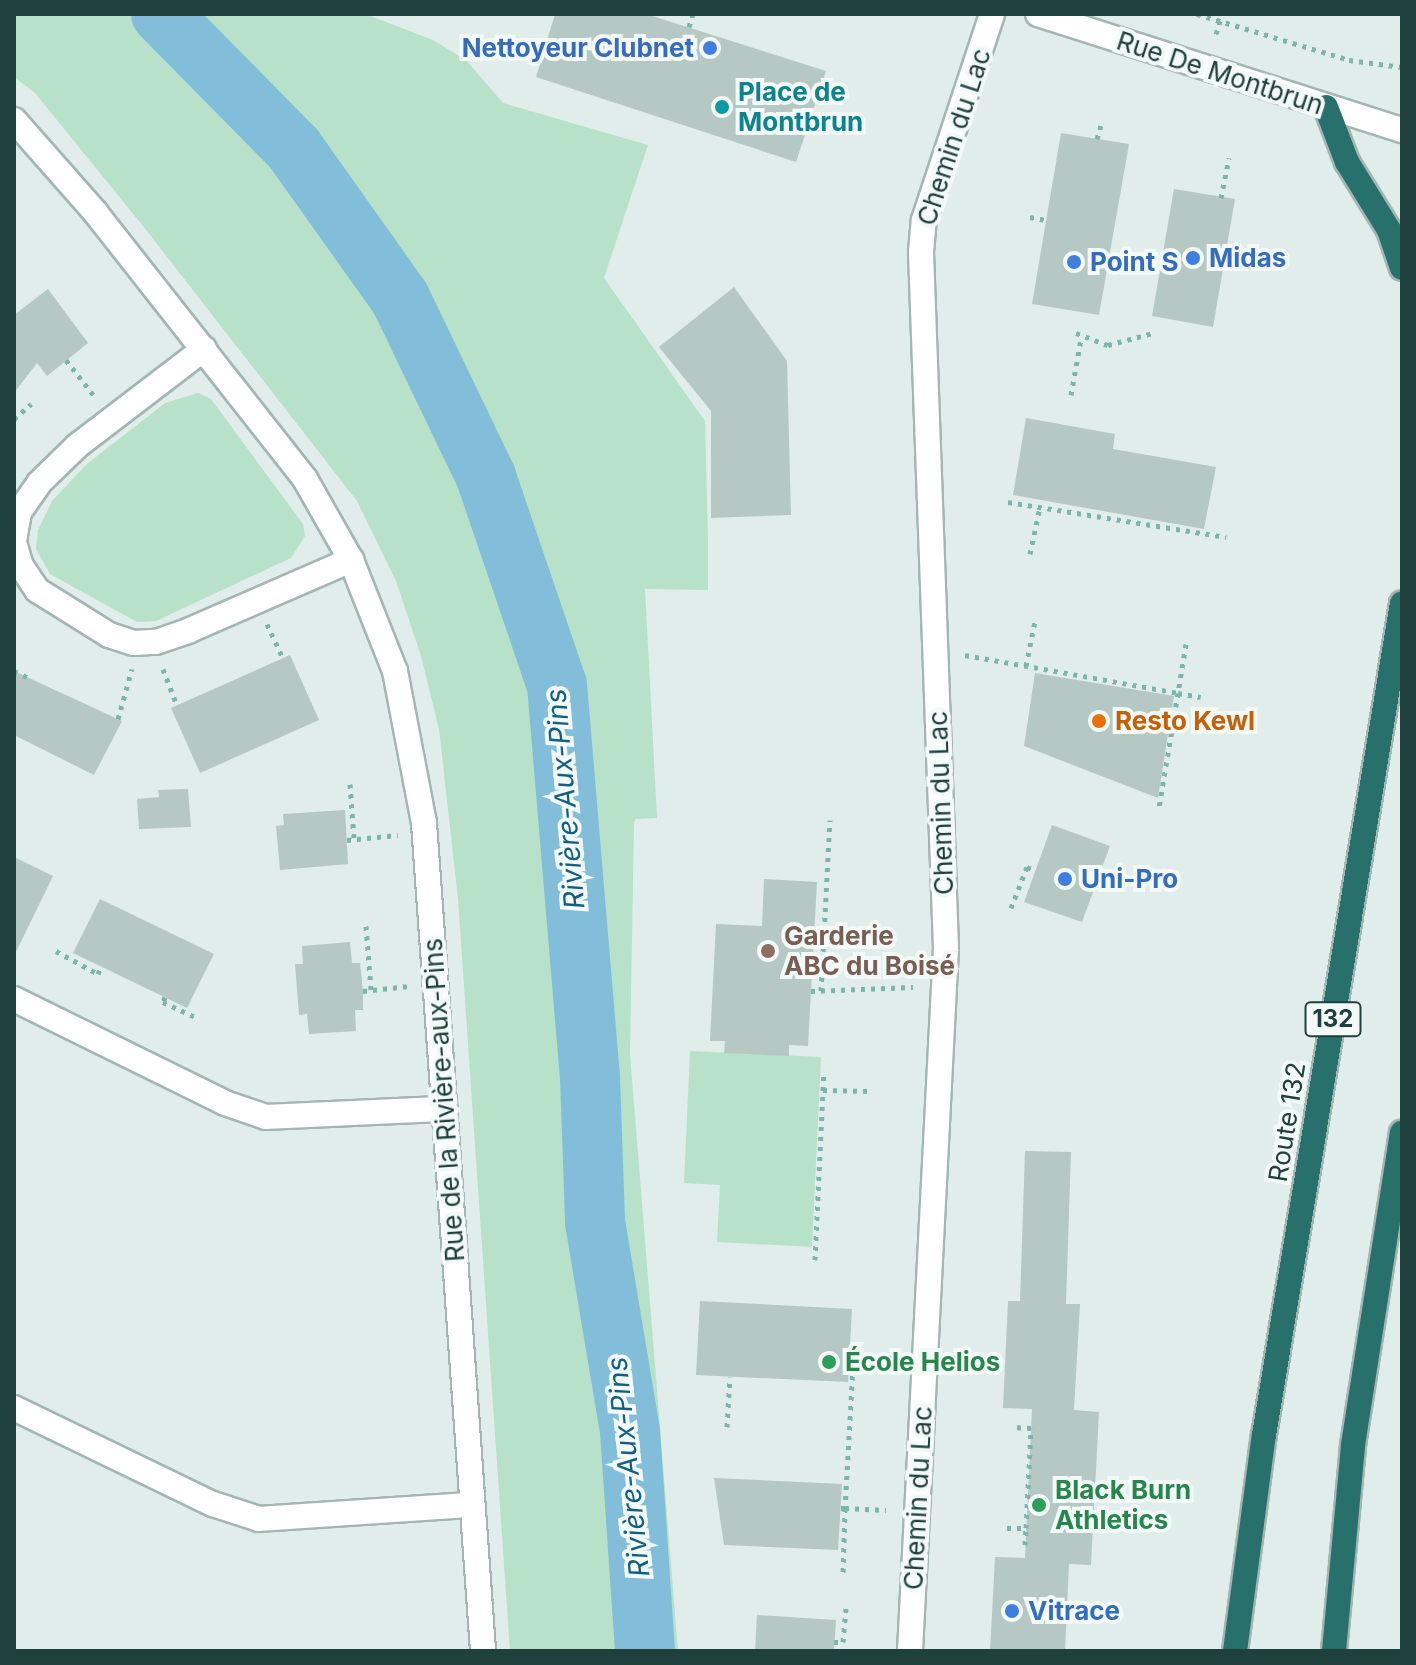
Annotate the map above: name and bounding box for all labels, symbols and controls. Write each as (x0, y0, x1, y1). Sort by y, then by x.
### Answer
street label: Rue De Montbrun (1113, 25, 1327, 121)
place label: Nettoyeur Clubnet (462, 32, 694, 64)
marker: Nettoyeur Clubnet (701, 39, 719, 57)
street label: Chemin du Lac (911, 45, 997, 229)
place label: Place de Montbrun (738, 76, 863, 138)
marker: Place de Montbrun (713, 98, 731, 116)
place label: Midas (1209, 242, 1286, 274)
place label: Point S (1090, 246, 1179, 278)
marker: Midas (1184, 249, 1202, 267)
marker: Point S (1065, 253, 1083, 271)
water label: Rivière-Aux-Pins (539, 687, 591, 911)
place label: Resto Kewl (1115, 705, 1255, 737)
street label: Chemin du Lac (922, 710, 960, 896)
marker: Resto Kewl (1090, 712, 1108, 730)
place label: Uni-Pro (1081, 863, 1178, 895)
marker: Uni-Pro (1056, 870, 1074, 888)
place label: Garderie ABC du Boisé (784, 920, 955, 982)
street label: Rue de la Rivière-aux-Pins (417, 937, 471, 1263)
marker: Garderie ABC du Boisé (759, 942, 777, 960)
road number: 132 (1303, 999, 1363, 1039)
street label: Route 132 (1262, 1060, 1312, 1184)
place label: École Helios (845, 1346, 1000, 1378)
marker: École Helios (820, 1353, 838, 1371)
water label: Rivière-Aux-Pins (600, 1355, 656, 1579)
street label: Chemin du Lac (898, 1405, 938, 1591)
place label: Black Burn Athletics (1055, 1474, 1191, 1536)
marker: Black Burn Athletics (1030, 1496, 1048, 1514)
place label: Vitrace (1028, 1595, 1120, 1627)
marker: Vitrace (1003, 1602, 1021, 1620)

